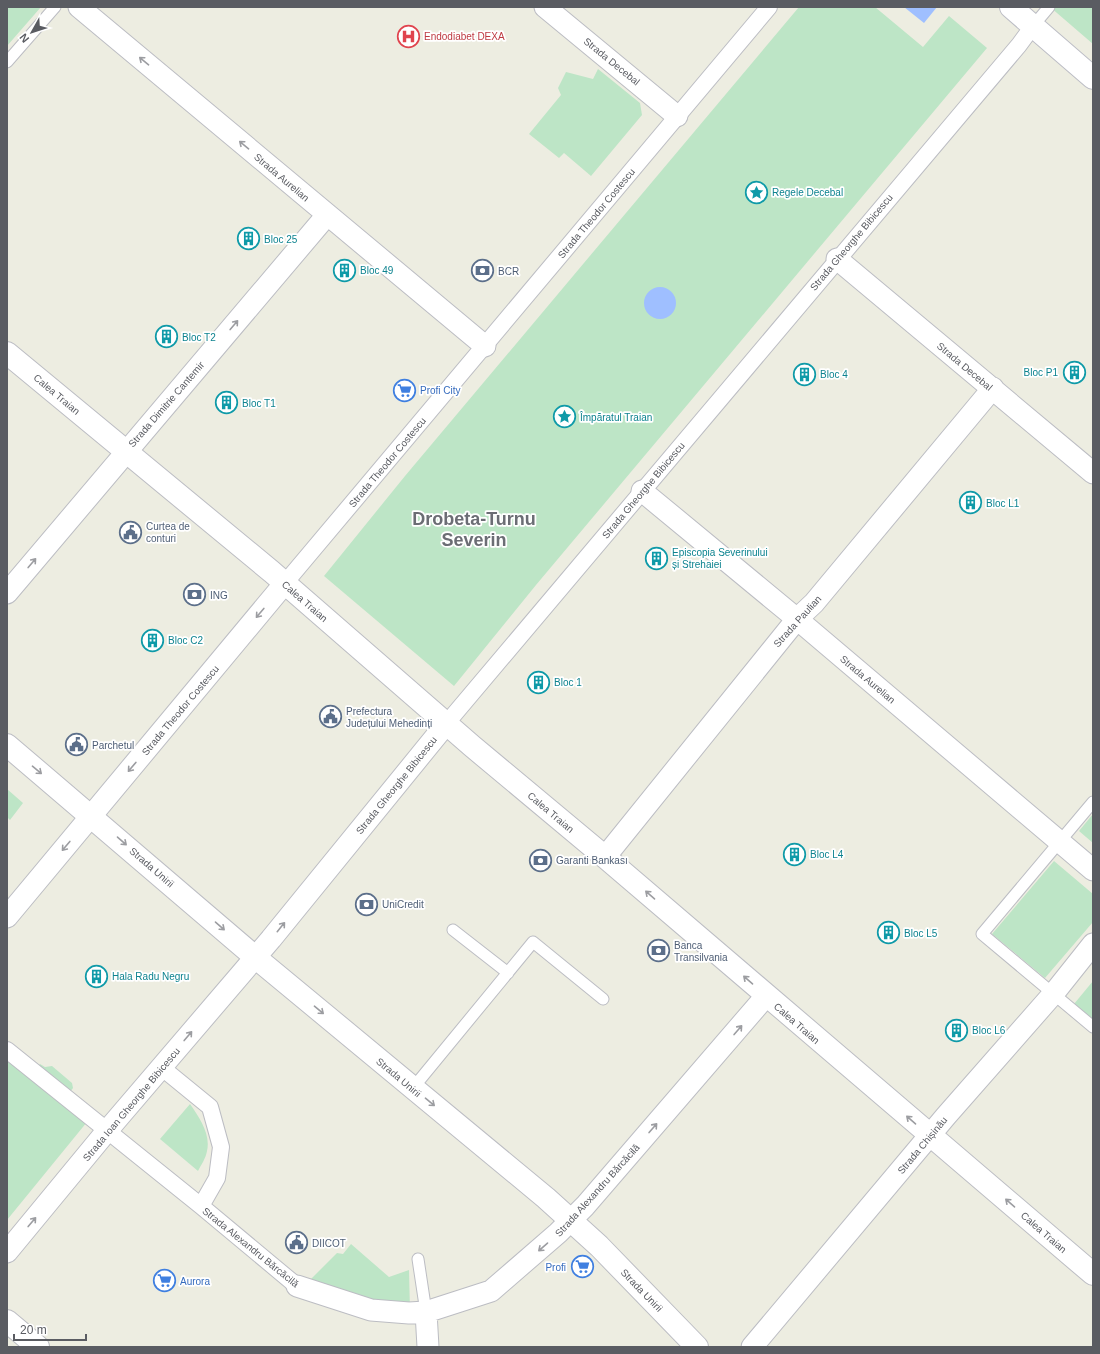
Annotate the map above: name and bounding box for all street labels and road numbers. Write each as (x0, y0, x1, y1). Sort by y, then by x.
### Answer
street label: Strada Decebal (581, 35, 642, 87)
street label: Strada Aurelian (252, 151, 311, 204)
street label: Strada Theodor Costescu (556, 166, 637, 260)
street label: Strada Gheorghe Bibicescu (808, 192, 895, 293)
street label: Strada Decebal (935, 340, 995, 393)
street label: Strada Dimitrie Cantemir (126, 359, 207, 449)
street label: Calea Traian (31, 372, 82, 417)
street label: Strada Theodor Costescu (347, 415, 428, 509)
street label: Strada Gheorghe Bibicescu (600, 440, 687, 541)
street label: Calea Traian (280, 579, 330, 624)
street label: Strada Paulian (771, 593, 823, 649)
street label: Strada Aurelian (838, 653, 897, 706)
street label: Strada Theodor Costescu (140, 663, 221, 757)
street label: Strada Gheorghe Bibicescu (354, 734, 439, 836)
street label: Calea Traian (525, 790, 576, 835)
street label: Strada Unirii (127, 845, 176, 890)
street label: Calea Traian (772, 1001, 822, 1046)
street label: Strada Ioan Gheorghe Bibicescu (81, 1045, 182, 1163)
street label: Strada Unirii (374, 1055, 423, 1099)
street label: Strada Chișinău (895, 1115, 949, 1176)
street label: Strada Alexandru Bărcăcilă (553, 1142, 642, 1239)
street label: Strada Alexandru Bărcăcilă (200, 1205, 301, 1290)
street label: Calea Traian (1019, 1210, 1069, 1255)
street label: Strada Unirii (619, 1267, 665, 1314)

